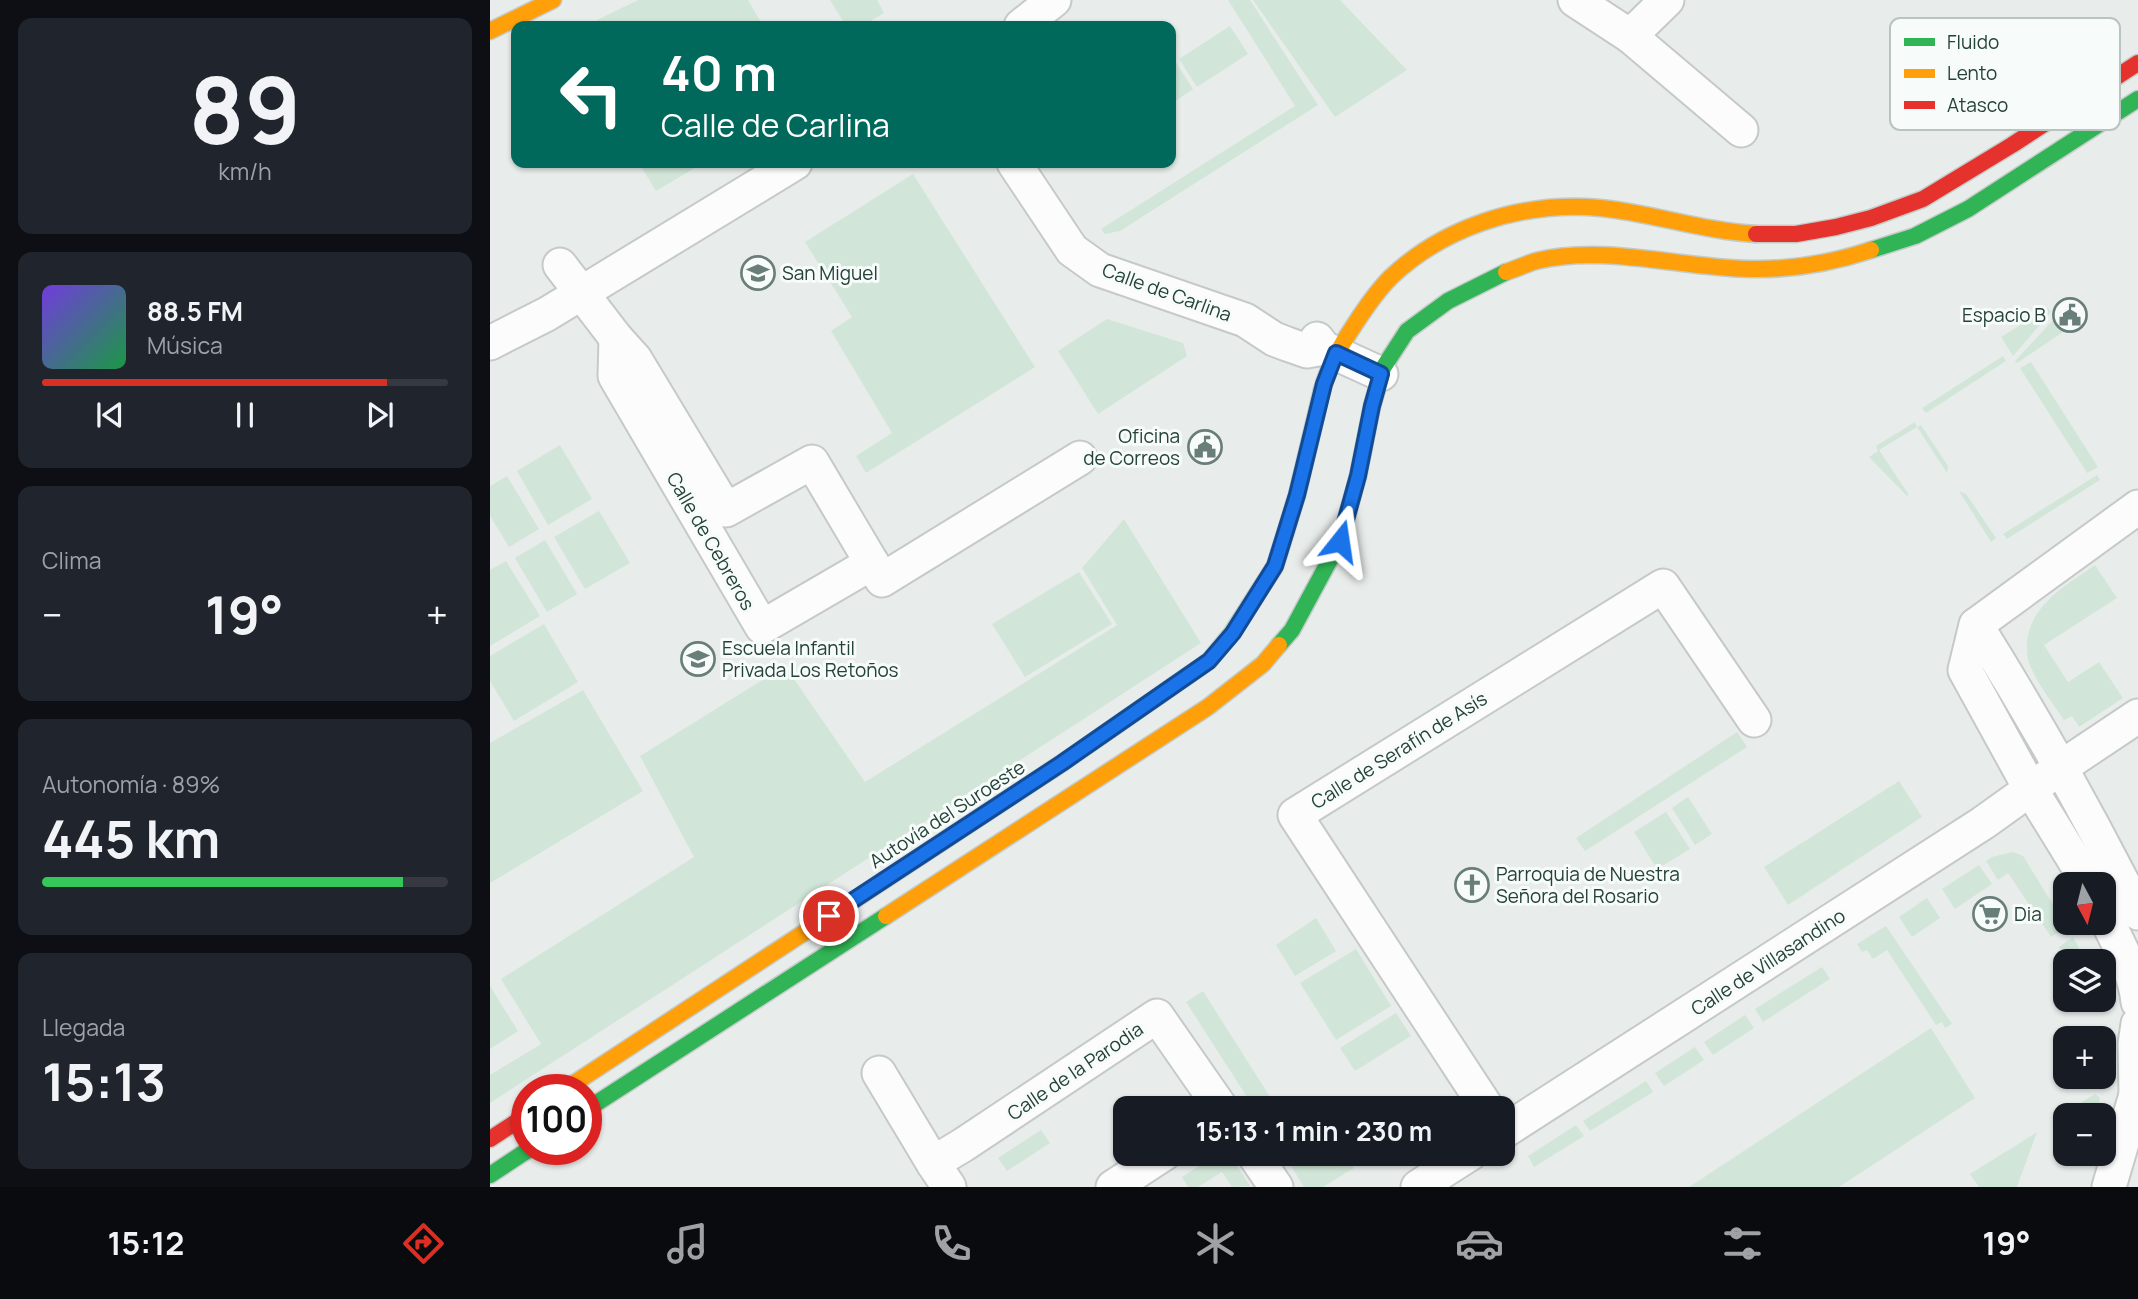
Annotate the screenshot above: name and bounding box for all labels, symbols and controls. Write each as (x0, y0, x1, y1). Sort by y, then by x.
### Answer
legend (1890, 18, 2120, 130)
text: Fluido (1947, 29, 1999, 55)
text: 40 m (661, 39, 777, 106)
text: 89 (189, 47, 301, 171)
icon: left (546, 49, 637, 140)
text: Lento (1947, 60, 1997, 86)
text: Atasco (1947, 92, 2008, 118)
text: Calle de Carlina (661, 103, 890, 147)
text: km/h (218, 155, 272, 187)
school or university icon: San Miguel (739, 254, 777, 292)
street label: Calle de Carlina (1099, 257, 1235, 327)
place label: San Miguel (782, 260, 878, 286)
text: 88.5 FM (147, 293, 243, 329)
public building icon: Espacio B (2051, 296, 2089, 334)
place label: Espacio B (1962, 302, 2046, 328)
text: Música (147, 329, 223, 361)
icon: previous (91, 396, 129, 434)
icon: pause (226, 396, 264, 434)
icon: next (361, 396, 399, 434)
place label: Oficina de Correos (1083, 423, 1180, 471)
public building icon: Oficina de Correos (1186, 428, 1224, 466)
street label: Calle de Cebreros (661, 467, 761, 615)
position arrow (1303, 504, 1377, 578)
text: Clima (42, 544, 101, 576)
text: 19° (205, 579, 284, 650)
text: − (42, 588, 63, 640)
text: + (426, 588, 448, 640)
place label: Escuela Infantil Privada Los Retoños (722, 635, 899, 683)
school or university icon: Escuela Infantil Privada Los Retoños (679, 640, 717, 678)
street label: Calle de Serafín de Asís (1306, 685, 1492, 815)
street label: Autovía del Suroeste (864, 754, 1030, 874)
text: Autonomía · 89% (42, 768, 220, 800)
text: 445 km (42, 803, 220, 874)
place label: Parroquia de Nuestra Señora del Rosario (1496, 861, 1680, 909)
church icon: Parroquia de Nuestra Señora del Rosario (1453, 866, 1491, 904)
north arrow (2053, 872, 2116, 934)
map controls (2053, 872, 2116, 1166)
pin (799, 886, 859, 946)
supermarket icon: Dia (1971, 895, 2009, 933)
icon: arrive (810, 897, 848, 935)
place label: Dia (2014, 901, 2042, 927)
street label: Calle de Villasandino (1686, 902, 1850, 1022)
button: layers (2053, 949, 2116, 1012)
text: Llegada (42, 1011, 125, 1043)
street label: Calle de la Parodia (1002, 1016, 1148, 1126)
button: + (2053, 1026, 2116, 1089)
text: 15:13 (42, 1046, 166, 1117)
speed limit sign: 100 (511, 1074, 602, 1165)
button: − (2053, 1103, 2116, 1166)
text: 15:13 · 1 min · 230 m (1196, 1113, 1432, 1149)
icon: directions (399, 1219, 448, 1268)
icon: music (663, 1219, 712, 1268)
icon: phone (927, 1219, 976, 1268)
icon: climate (1191, 1219, 1240, 1268)
icon: car (1455, 1219, 1504, 1268)
icon: filters (1718, 1219, 1767, 1268)
text: 15:12 (107, 1221, 184, 1265)
text: 19° (1982, 1221, 2031, 1265)

